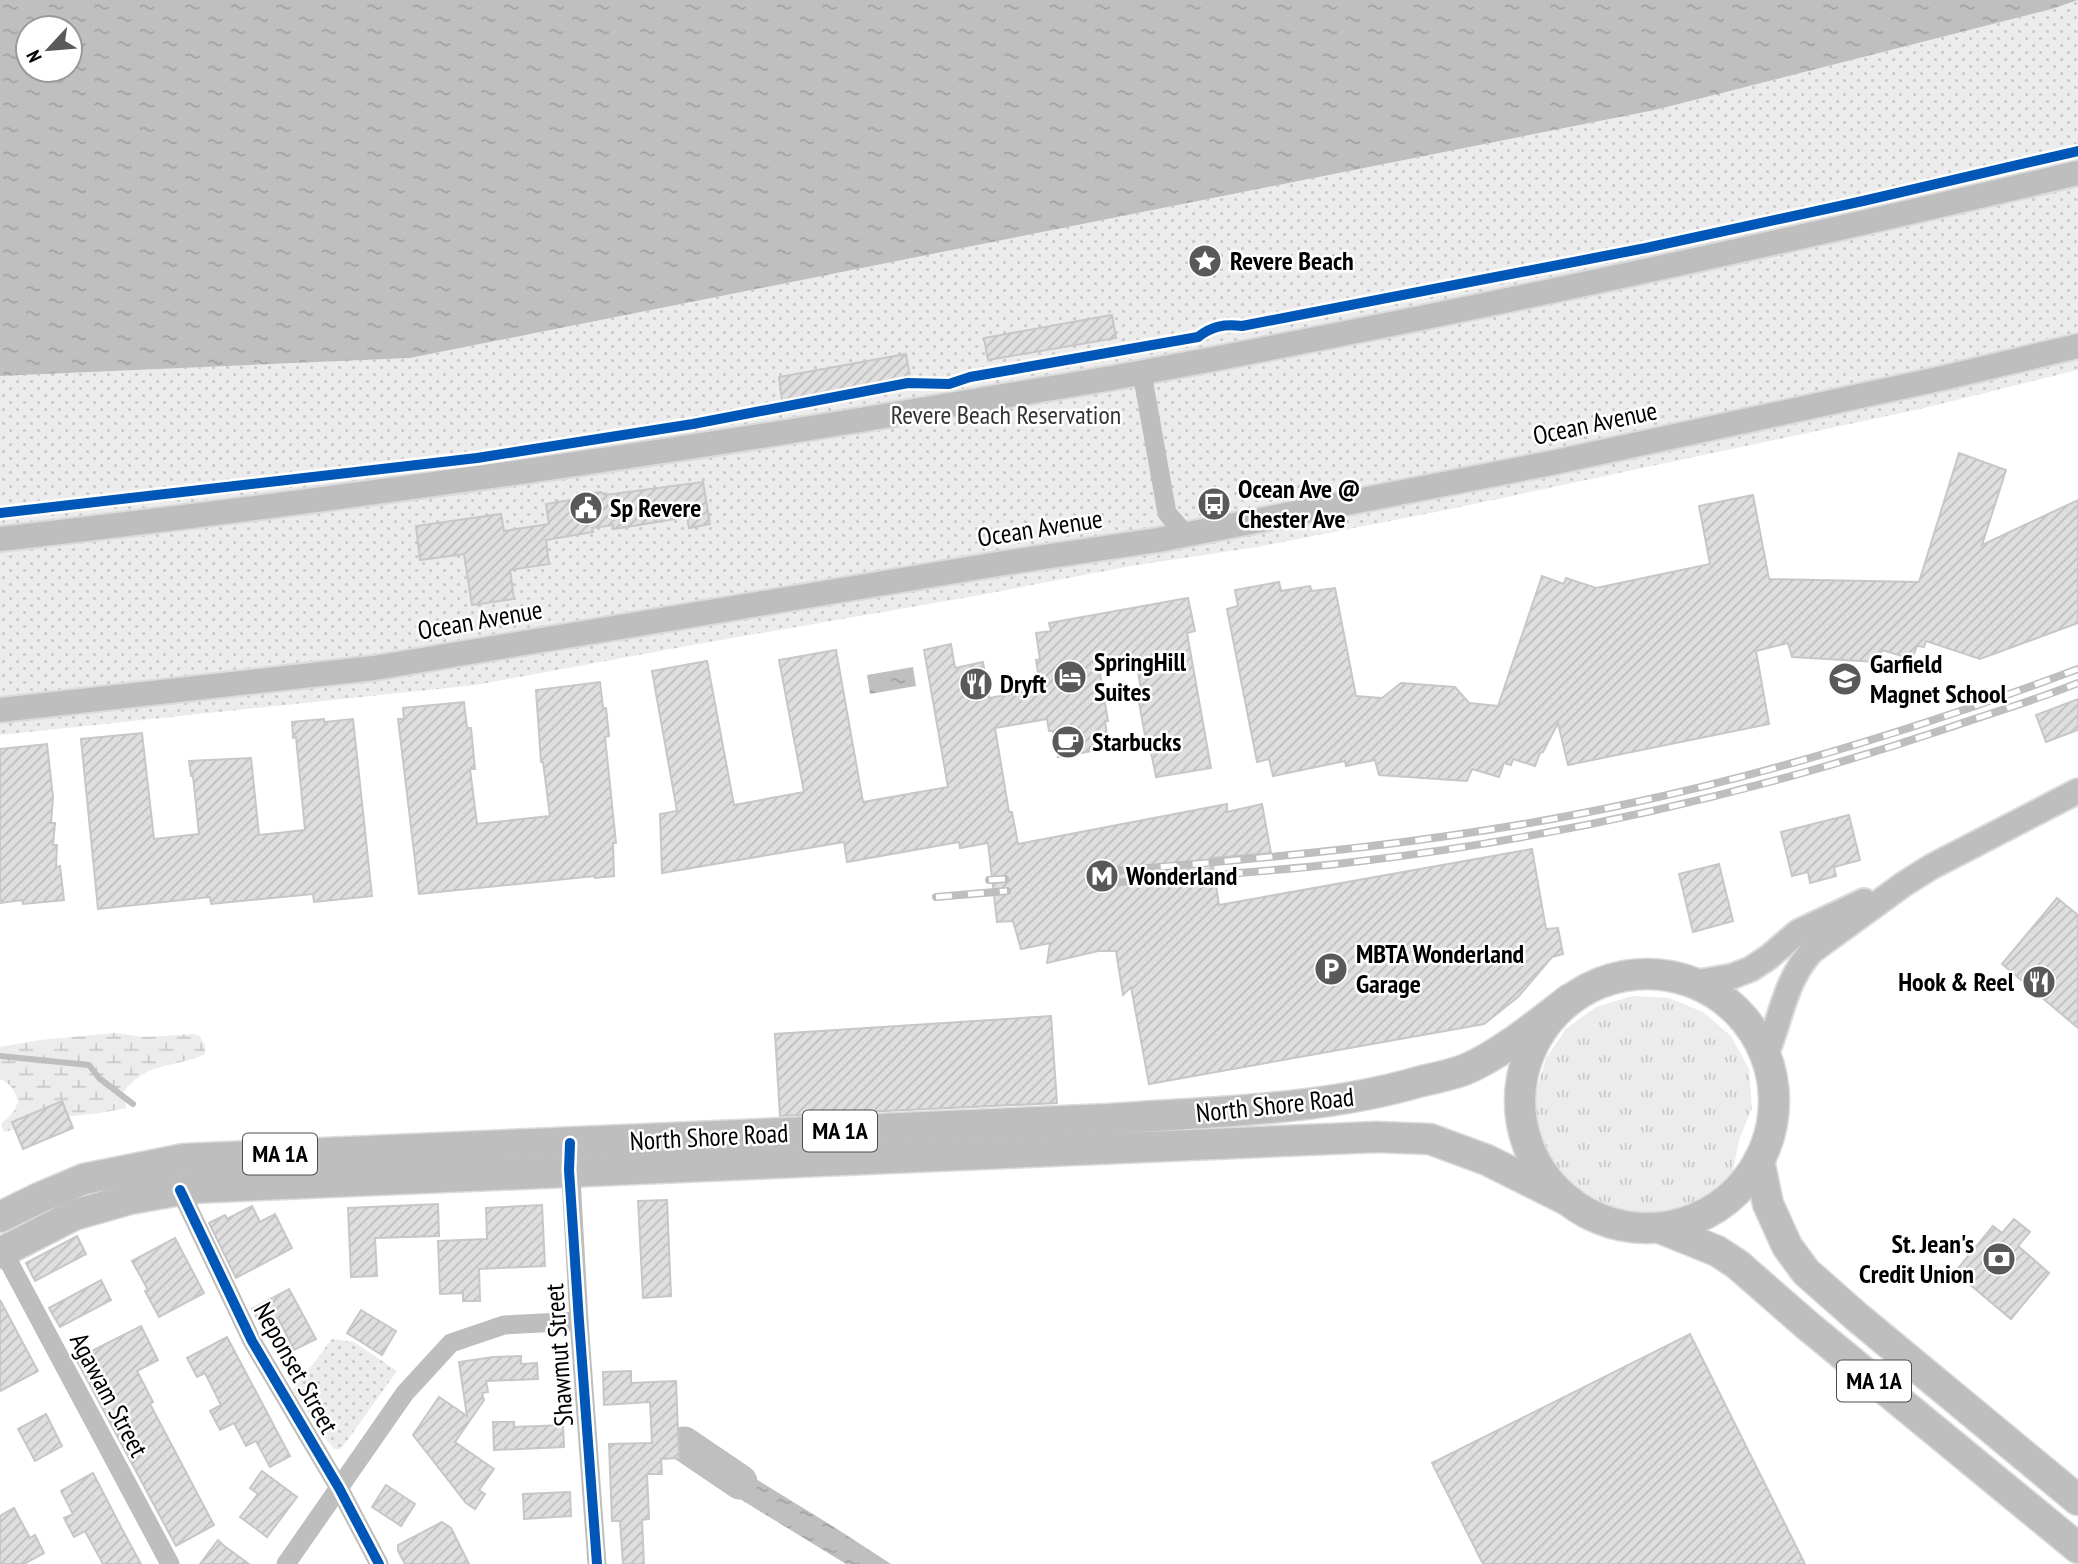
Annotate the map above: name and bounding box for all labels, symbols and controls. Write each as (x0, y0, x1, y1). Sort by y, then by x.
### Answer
north arrow (14, 14, 84, 84)
text: N (21, 47, 47, 66)
place icon: Revere Beach (1186, 242, 1224, 280)
place label: Revere Beach (1230, 244, 1354, 277)
street label: Ocean Avenue (1530, 393, 1660, 452)
park label: Revere Beach Reservation (891, 398, 1121, 431)
place label: Ocean Ave @ Chester Ave (1238, 472, 1361, 535)
bus stop icon: Ocean Ave @ Chester Ave (1195, 485, 1233, 523)
public building icon: Sp Revere (567, 489, 605, 527)
place label: Sp Revere (610, 491, 701, 524)
street label: Ocean Avenue (975, 501, 1105, 554)
street label: Ocean Avenue (415, 592, 545, 647)
place label: SpringHill Suites (1094, 645, 1187, 708)
place label: Garfield Magnet School (1870, 647, 2008, 710)
hotel icon: SpringHill Suites (1051, 658, 1089, 696)
school or university icon: Garfield Magnet School (1826, 660, 1864, 698)
restaurant icon: Dryft (957, 665, 995, 703)
place label: Dryft (1000, 667, 1047, 700)
cafe icon: Starbucks (1049, 723, 1087, 761)
place label: Starbucks (1092, 725, 1181, 758)
metro station icon: Wonderland (1083, 857, 1121, 895)
place label: Wonderland (1125, 859, 1237, 892)
place label: MBTA Wonderland Garage (1356, 937, 1524, 1000)
parking icon: MBTA Wonderland Garage (1312, 950, 1350, 988)
restaurant icon: Hook & Reel (2020, 963, 2058, 1001)
place label: Hook & Reel (1898, 965, 2015, 998)
street label: North Shore Road (1194, 1080, 1356, 1129)
road number: MA 1A (803, 1111, 877, 1152)
street label: North Shore Road (629, 1116, 789, 1157)
road number: MA 1A (243, 1134, 317, 1174)
place label: St. Jean's Credit Union (1859, 1227, 1974, 1290)
bank icon: St. Jean's Credit Union (1980, 1240, 2018, 1278)
street label: Shawmut Street (537, 1283, 580, 1428)
street label: Neponset Street (247, 1296, 346, 1439)
street label: Agawam Street (63, 1327, 156, 1462)
road number: MA 1A (1837, 1360, 1911, 1401)

